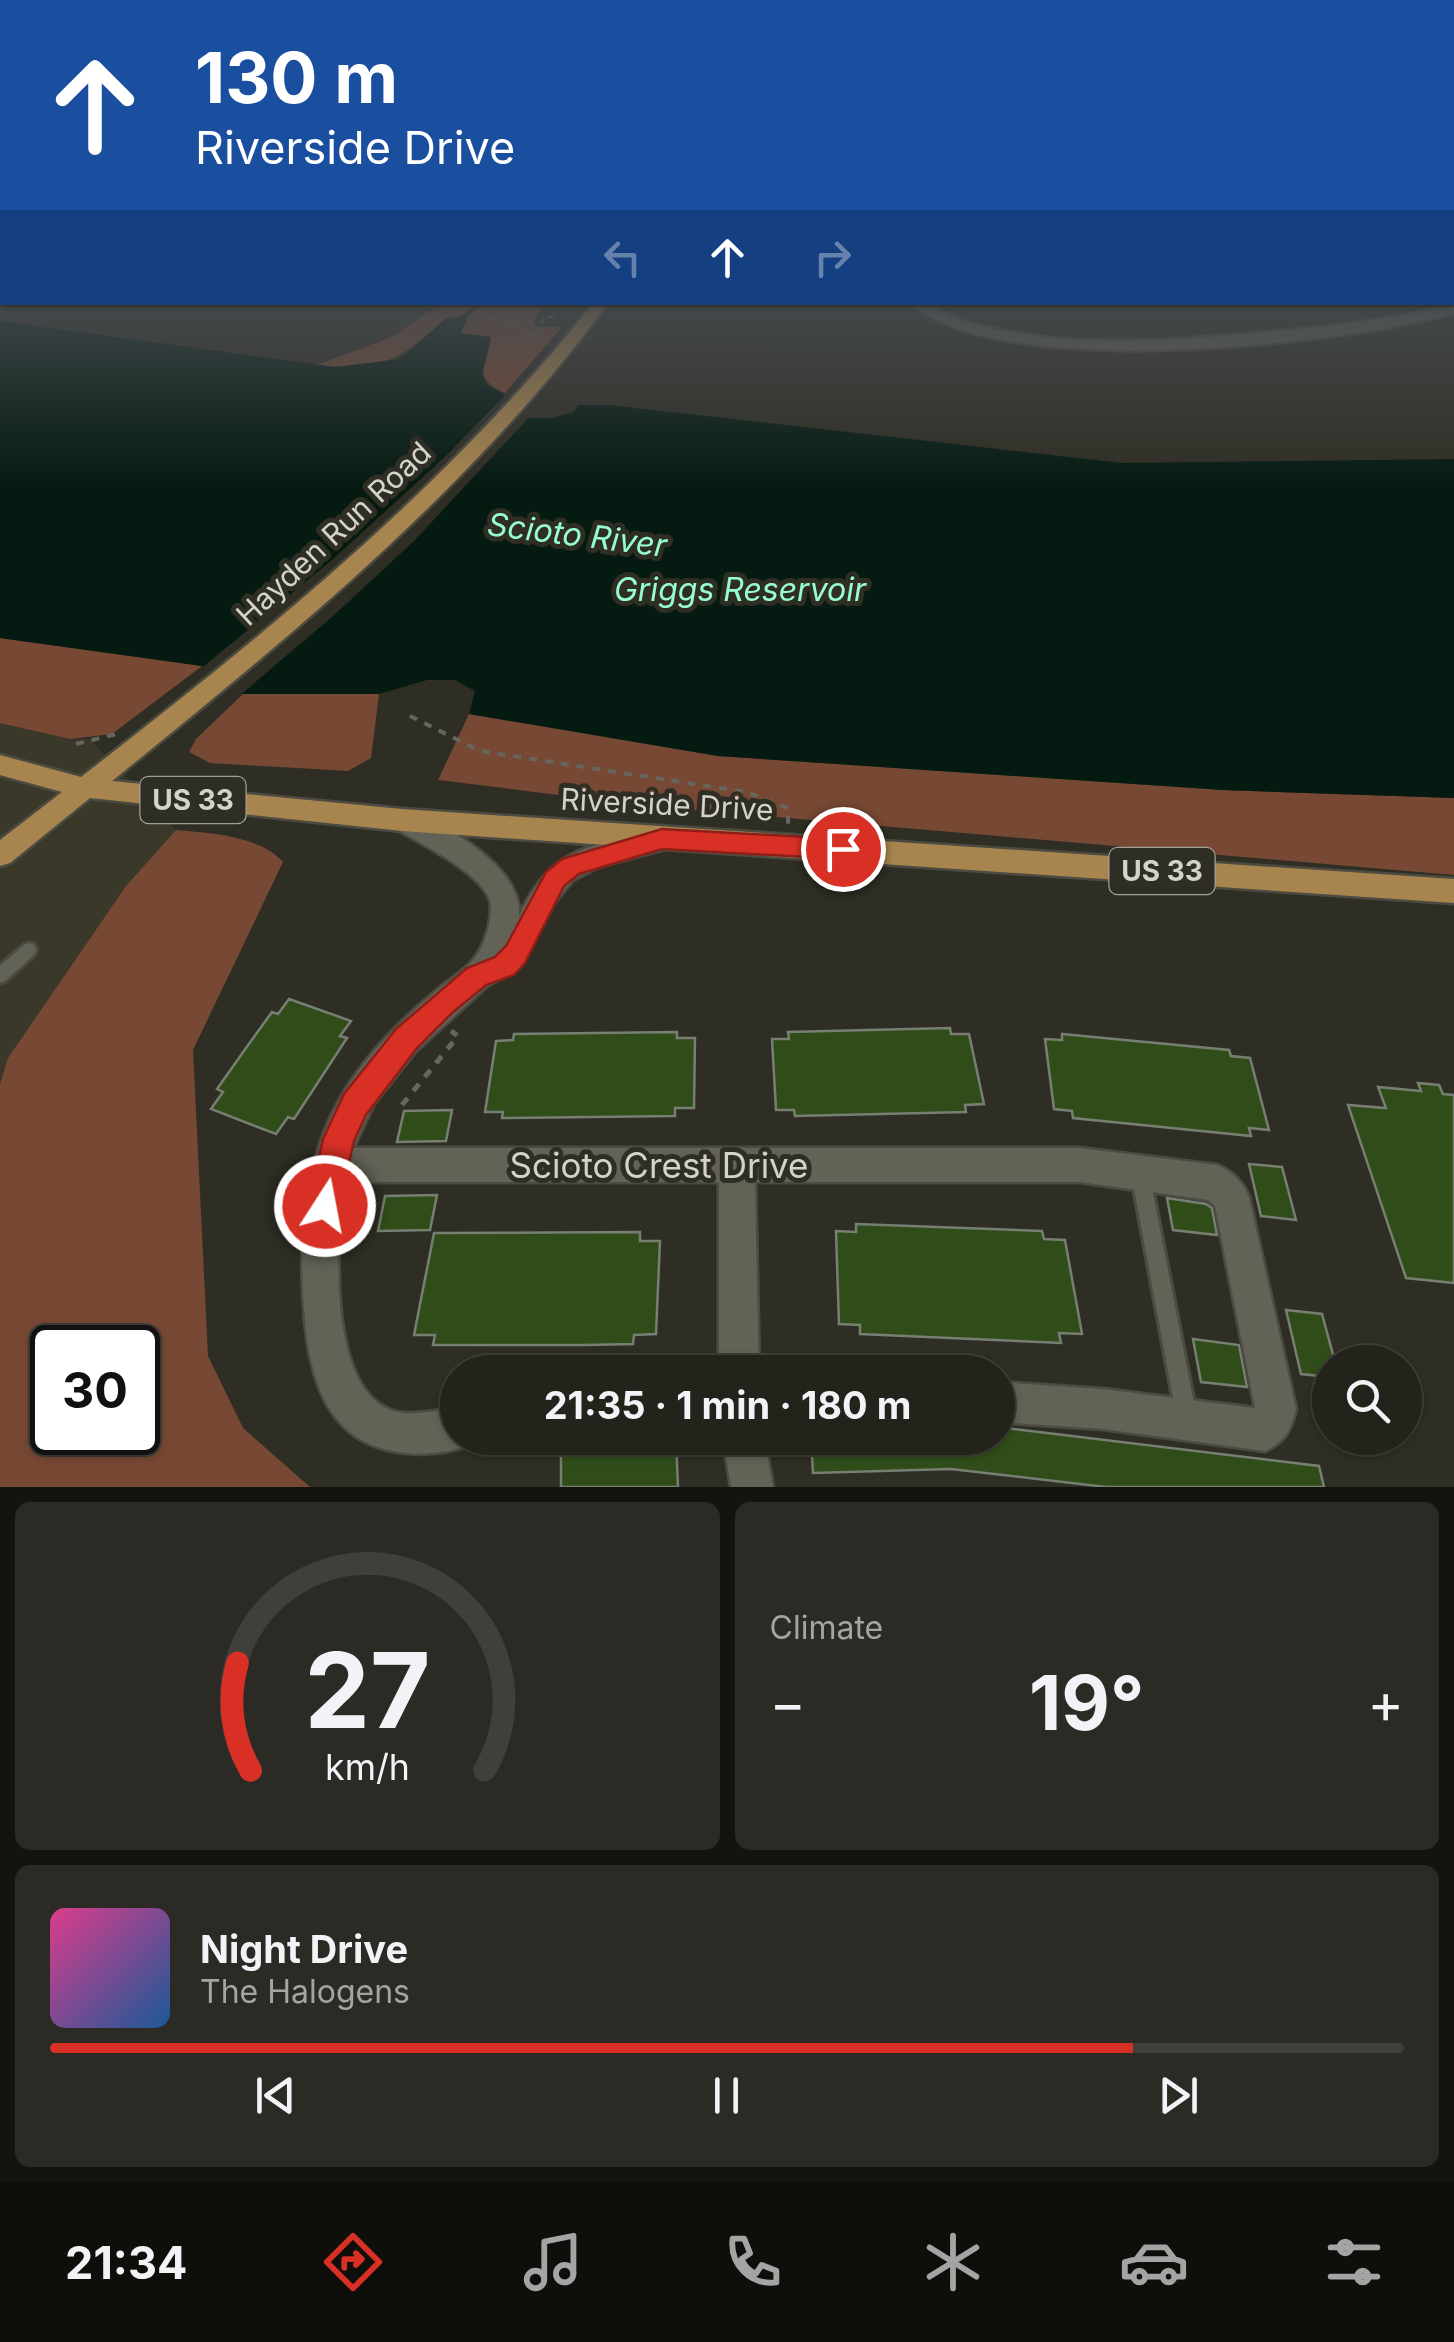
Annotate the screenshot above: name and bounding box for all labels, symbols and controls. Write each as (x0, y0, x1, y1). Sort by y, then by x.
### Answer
text: 130 m (195, 35, 398, 120)
icon: ahead (30, 40, 160, 170)
text: Riverside Drive (195, 120, 515, 175)
icon: left (595, 230, 650, 285)
icon: ahead (700, 230, 755, 285)
icon: right (805, 230, 860, 285)
street label: Hayden Run Road (229, 434, 438, 633)
water label: Scioto River (485, 504, 670, 565)
water label: Griggs Reservoir (614, 570, 867, 609)
road number: US 33 (140, 777, 246, 823)
street label: Riverside Drive (560, 780, 775, 828)
pin (801, 807, 886, 892)
icon: arrive (816, 822, 871, 877)
road number: US 33 (1110, 848, 1214, 894)
street label: Scioto Crest Drive (509, 1144, 809, 1186)
position arrow (273, 1154, 377, 1258)
speed limit sign: 30 (30, 1325, 160, 1455)
map controls (1312, 1345, 1422, 1455)
button: search (1312, 1345, 1422, 1455)
text: 21:35 · 1 min · 180 m (544, 1382, 911, 1428)
text: Climate (770, 1608, 883, 1647)
text: 27 (304, 1627, 430, 1753)
text: 19° (1029, 1657, 1145, 1748)
text: − (770, 1670, 806, 1736)
text: + (1368, 1670, 1404, 1736)
text: km/h (325, 1745, 410, 1789)
text: Night Drive (200, 1926, 408, 1972)
text: The Halogens (200, 1972, 410, 2011)
icon: previous (248, 2068, 303, 2123)
icon: pause (699, 2068, 754, 2123)
icon: next (1151, 2068, 1206, 2123)
icon: directions (318, 2227, 388, 2297)
icon: music (518, 2227, 588, 2297)
icon: phone (718, 2227, 788, 2297)
icon: climate (918, 2227, 988, 2297)
icon: car (1119, 2227, 1189, 2297)
icon: filters (1319, 2227, 1389, 2297)
text: 21:34 (65, 2235, 187, 2290)

